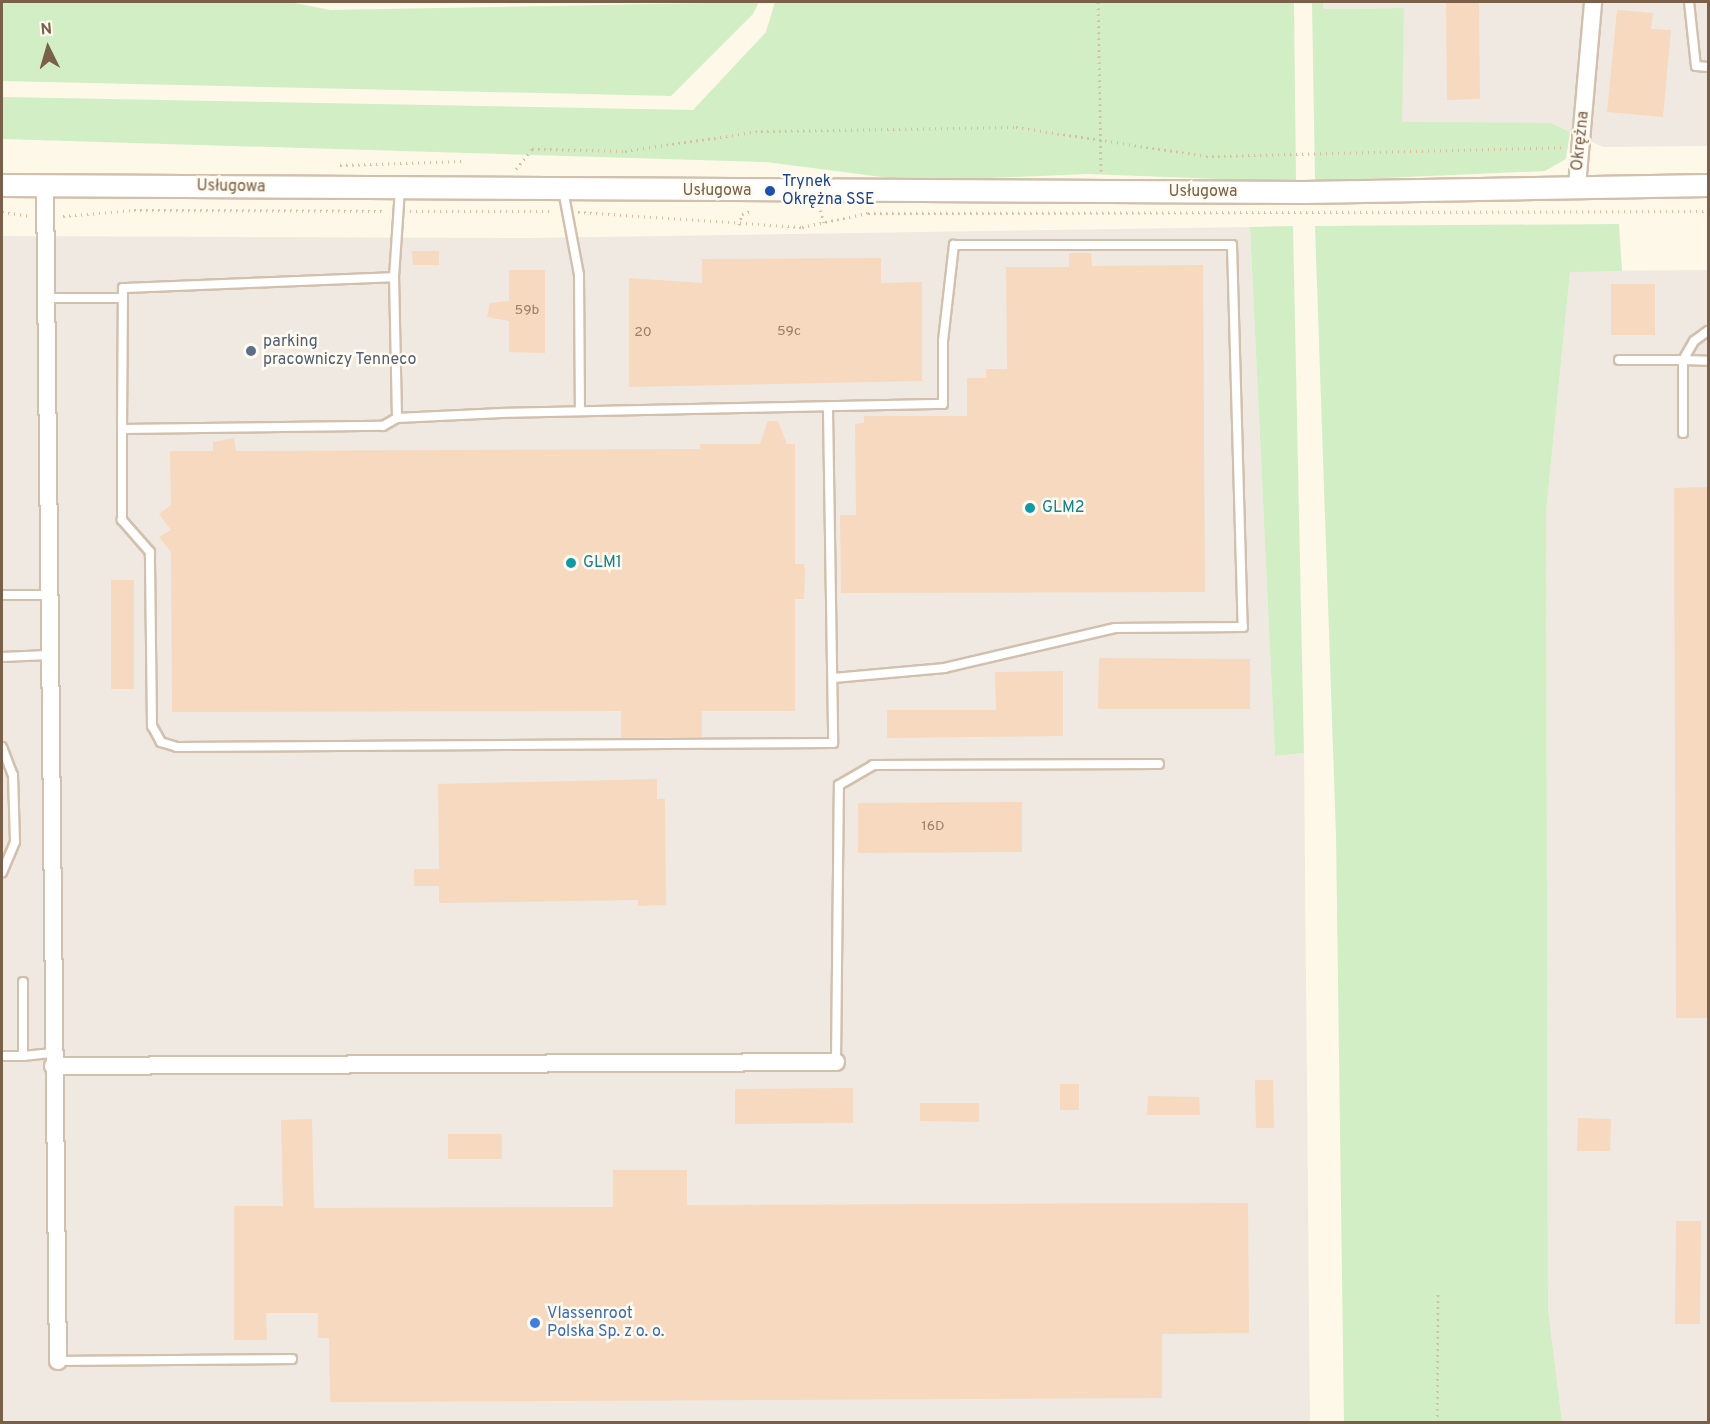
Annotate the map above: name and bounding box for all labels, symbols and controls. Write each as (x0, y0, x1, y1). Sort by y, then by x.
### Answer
north arrow (18, 18, 78, 78)
text: N (40, 20, 53, 41)
street label: Okrężna (1568, 110, 1594, 172)
place label: Trynek Okrężna SSE (782, 172, 875, 210)
street label: Usługowa (196, 177, 266, 197)
street label: Usługowa (683, 181, 751, 201)
street label: Usługowa (1169, 182, 1237, 202)
marker: Trynek Okrężna SSE (763, 184, 777, 198)
house number: 59b (515, 303, 539, 319)
house number: 59c (777, 324, 801, 340)
house number: 20 (634, 325, 652, 341)
place label: parking pracowniczy Tenneco (263, 332, 417, 370)
marker: parking pracowniczy Tenneco (244, 344, 258, 358)
place label: GLM2 (1042, 498, 1085, 518)
marker: GLM2 (1023, 501, 1037, 515)
place label: GLM1 (583, 553, 622, 573)
marker: GLM1 (564, 556, 578, 570)
house number: 16D (921, 819, 945, 835)
place label: Vlassenroot Polska Sp. z o. o. (547, 1304, 664, 1342)
marker: Vlassenroot Polska Sp. z o. o. (528, 1316, 542, 1330)

